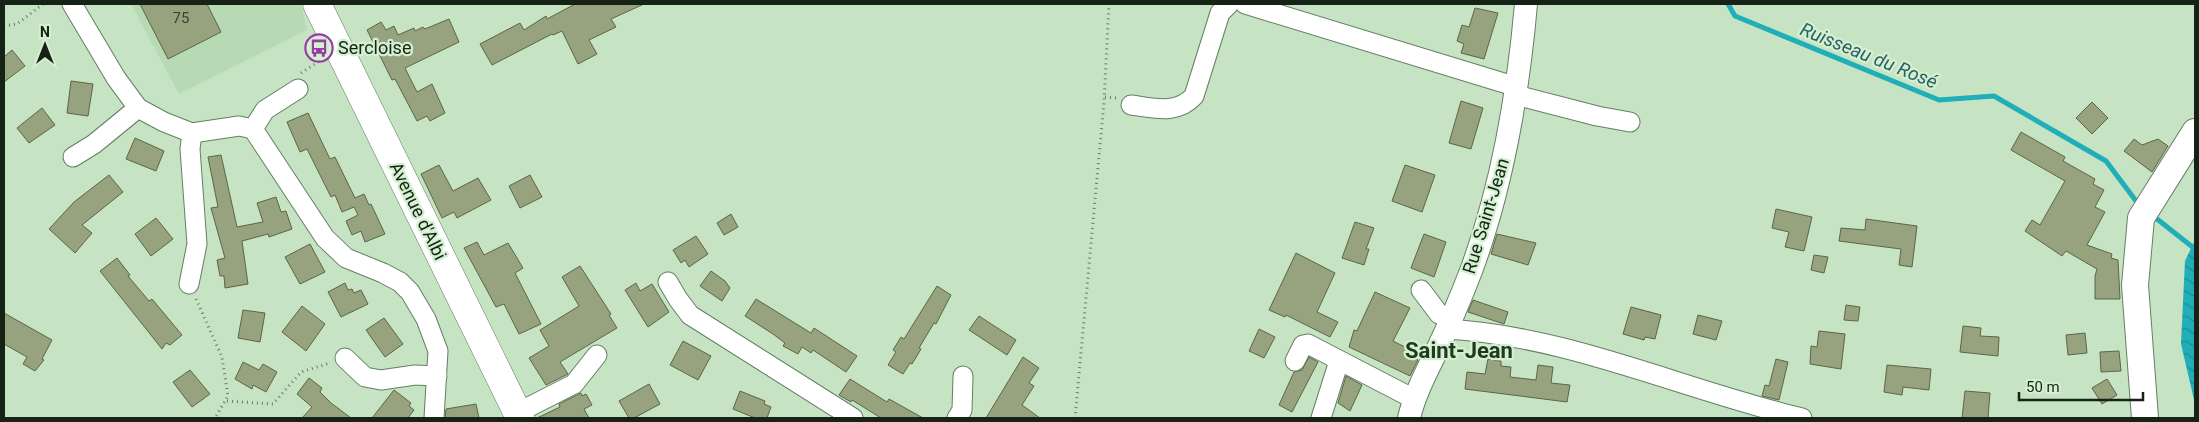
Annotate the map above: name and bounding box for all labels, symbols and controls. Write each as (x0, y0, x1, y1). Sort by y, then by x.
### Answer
house number: 75 (173, 9, 189, 27)
water label: Ruisseau du Rosé (1797, 17, 1941, 94)
north arrow (20, 20, 70, 70)
text: N (40, 24, 50, 40)
bus stop icon: Sercloise (304, 33, 334, 63)
place label: Sercloise (338, 37, 411, 58)
street label: Rue Saint-Jean (1458, 155, 1513, 276)
street label: Avenue d'Albi (386, 158, 451, 263)
district label: Saint-Jean (1405, 338, 1513, 363)
scale bar (2019, 370, 2143, 402)
text: 50 m (2026, 378, 2060, 396)

